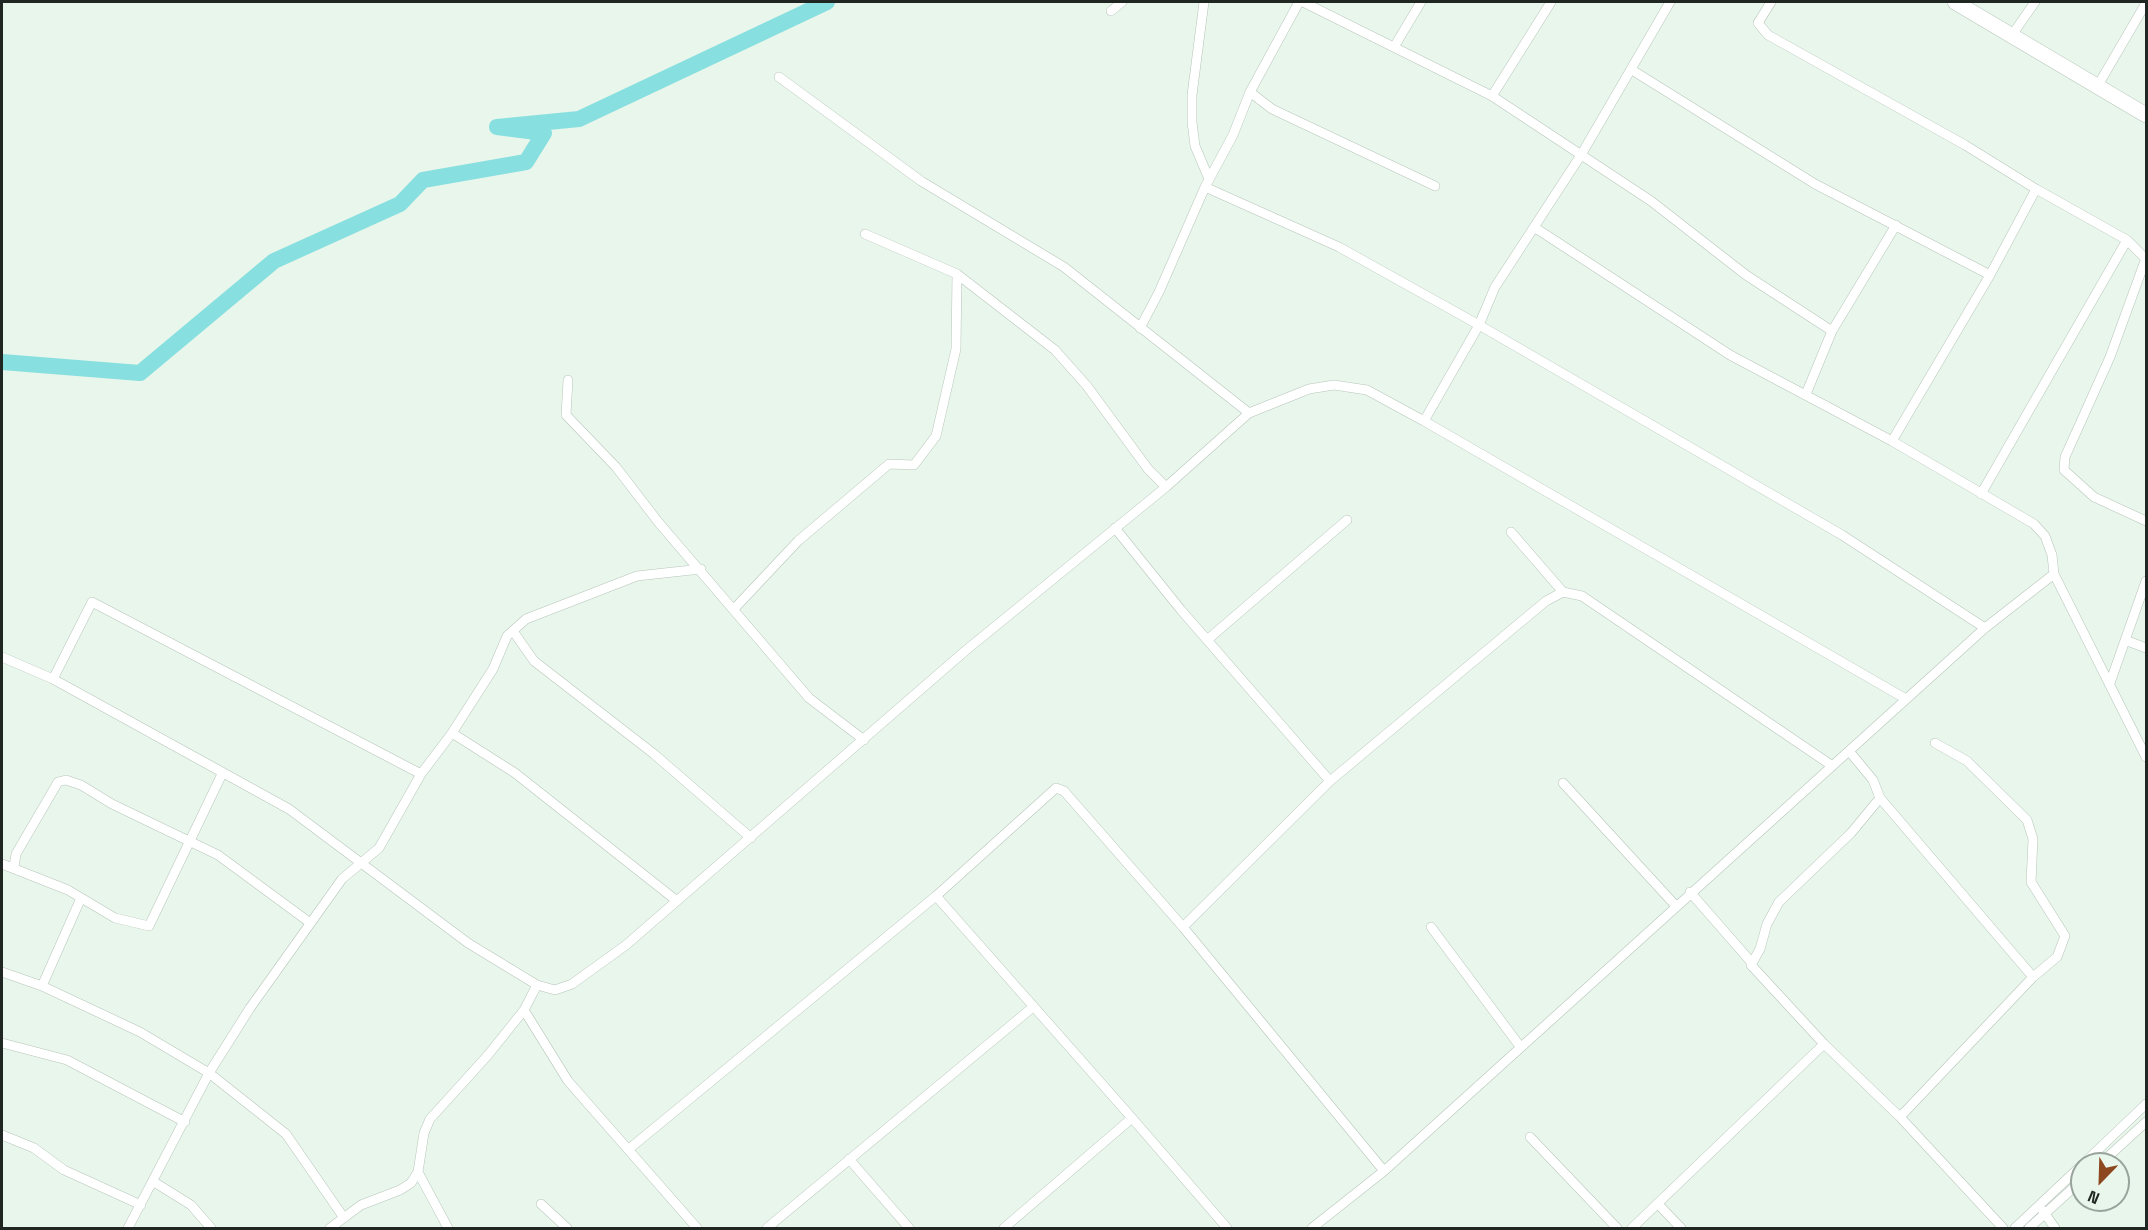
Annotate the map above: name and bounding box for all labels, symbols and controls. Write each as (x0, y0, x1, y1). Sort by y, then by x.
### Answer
north arrow (2070, 1152, 2130, 1212)
text: N (2085, 1185, 2103, 1209)

